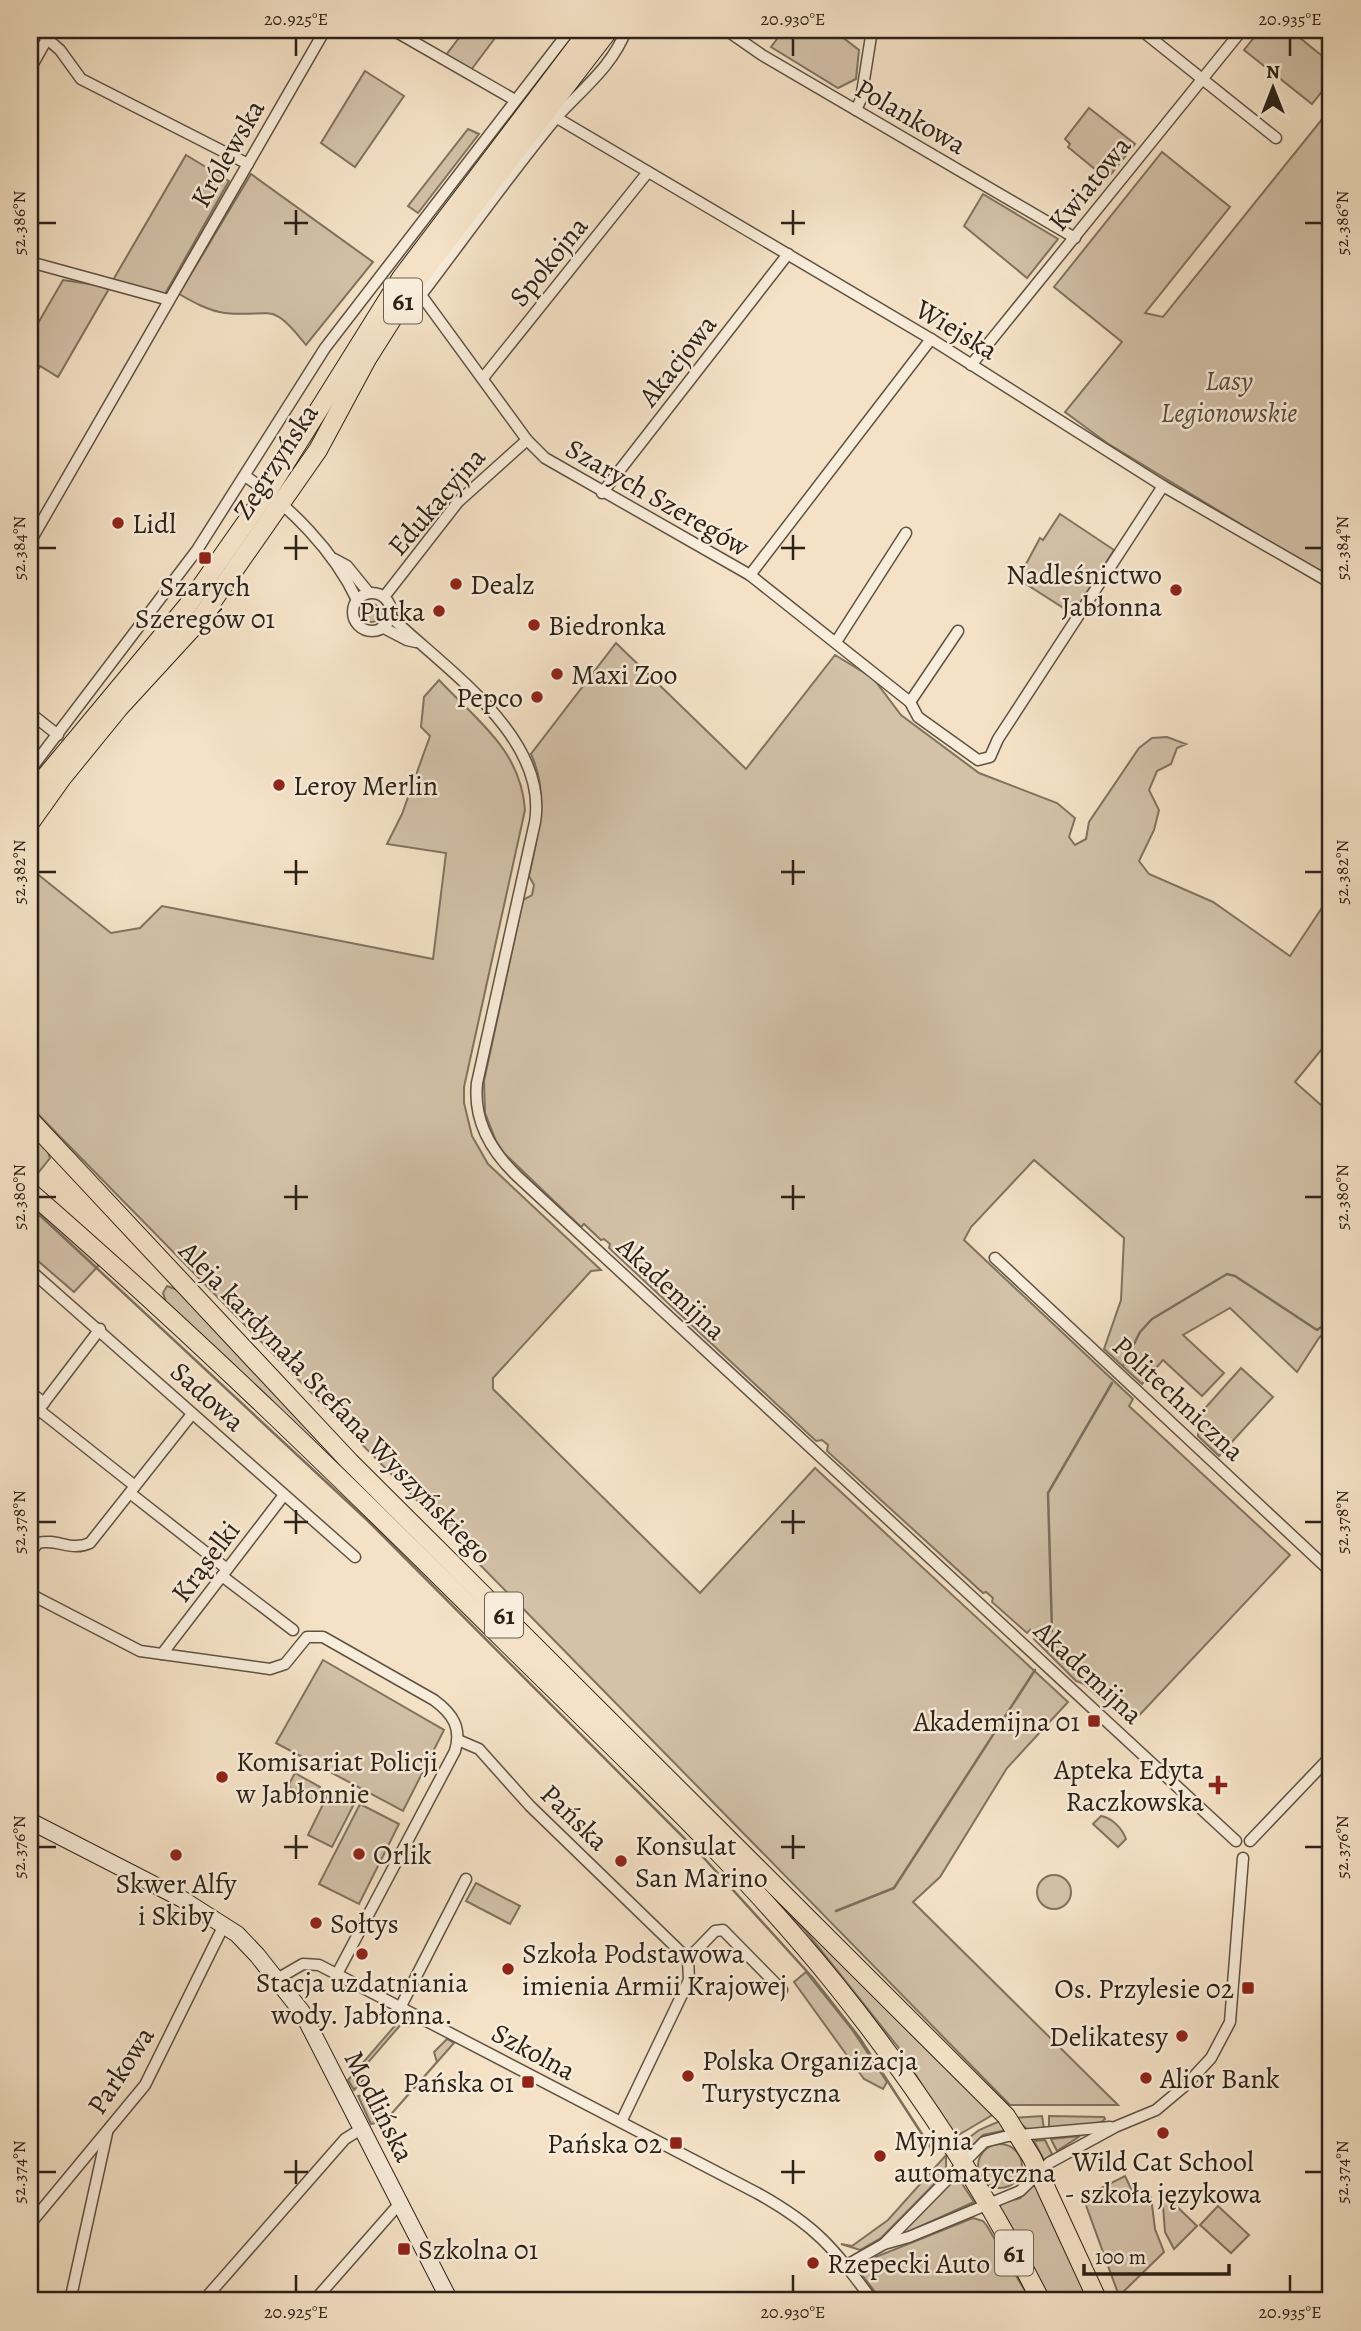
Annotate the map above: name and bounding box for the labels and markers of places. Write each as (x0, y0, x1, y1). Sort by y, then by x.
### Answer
place label: Lidl (132, 505, 176, 543)
marker: Lidl (110, 515, 126, 531)
marker: Szarych Szeregów 01 (197, 550, 213, 566)
place label: Nadleśnictwo Jabłonna (1006, 556, 1162, 626)
place label: Dealz (470, 566, 535, 604)
place label: Szarych Szeregów 01 (135, 568, 275, 638)
marker: Dealz (448, 576, 464, 592)
marker: Nadleśnictwo Jabłonna (1168, 582, 1184, 598)
place label: Putka (359, 593, 425, 631)
marker: Putka (431, 603, 447, 619)
place label: Biedronka (548, 607, 666, 645)
marker: Biedronka (526, 617, 542, 633)
place label: Maxi Zoo (571, 656, 677, 694)
marker: Maxi Zoo (549, 666, 565, 682)
place label: Pepco (456, 679, 523, 717)
marker: Pepco (529, 689, 545, 705)
place label: Leroy Merlin (293, 767, 438, 805)
marker: Leroy Merlin (271, 777, 287, 793)
place label: Akademijna 01 (913, 1703, 1080, 1741)
marker: Akademijna 01 (1086, 1713, 1102, 1729)
place label: Komisariat Policji w Jabłonnie (235, 1743, 438, 1813)
place label: Apteka Edyta Raczkowska (1053, 1751, 1204, 1821)
marker: Komisariat Policji w Jabłonnie (214, 1769, 230, 1785)
marker: Apteka Edyta Raczkowska (1210, 1777, 1226, 1793)
place label: Konsulat San Marino (635, 1827, 768, 1897)
place label: Orlik (373, 1836, 432, 1874)
marker: Orlik (351, 1846, 367, 1862)
marker: Skwer Alfy i Skiby (168, 1847, 184, 1863)
marker: Konsulat San Marino (613, 1853, 629, 1869)
place label: Skwer Alfy i Skiby (116, 1865, 237, 1935)
place label: Sołtys (330, 1905, 399, 1943)
marker: Sołtys (308, 1915, 324, 1931)
place label: Szkoła Podstawowa imienia Armii Krajowej (522, 1935, 787, 2005)
marker: Stacja uzdatniania wody. Jabłonna. (354, 1946, 370, 1962)
marker: Szkoła Podstawowa imienia Armii Krajowej (500, 1961, 516, 1977)
place label: Stacja uzdatniania wody. Jabłonna. (256, 1964, 468, 2034)
place label: Os. Przylesie 02 (1054, 1970, 1234, 2008)
marker: Os. Przylesie 02 (1240, 1980, 1256, 1996)
place label: Delikatesy (1049, 2018, 1169, 2056)
marker: Delikatesy (1174, 2028, 1190, 2044)
place label: Polska Organizacja Turystyczna (702, 2042, 918, 2112)
place label: Alior Bank (1159, 2060, 1280, 2098)
place label: Pańska 01 (403, 2064, 514, 2102)
marker: Polska Organizacja Turystyczna (680, 2068, 696, 2084)
marker: Alior Bank (1138, 2070, 1154, 2086)
marker: Pańska 01 (520, 2074, 536, 2090)
place label: Myjnia automatyczna (894, 2122, 1056, 2192)
place label: Pańska 02 (547, 2125, 662, 2163)
marker: Wild Cat School - szkoła językowa (1155, 2125, 1171, 2141)
marker: Pańska 02 (668, 2135, 684, 2151)
place label: Wild Cat School - szkoła językowa (1064, 2143, 1262, 2213)
marker: Myjnia automatyczna (872, 2148, 888, 2164)
place label: Szkolna 01 (418, 2231, 538, 2269)
marker: Szkolna 01 (396, 2241, 412, 2257)
place label: Rzepecki Auto (827, 2245, 990, 2283)
marker: Rzepecki Auto (805, 2255, 821, 2271)

